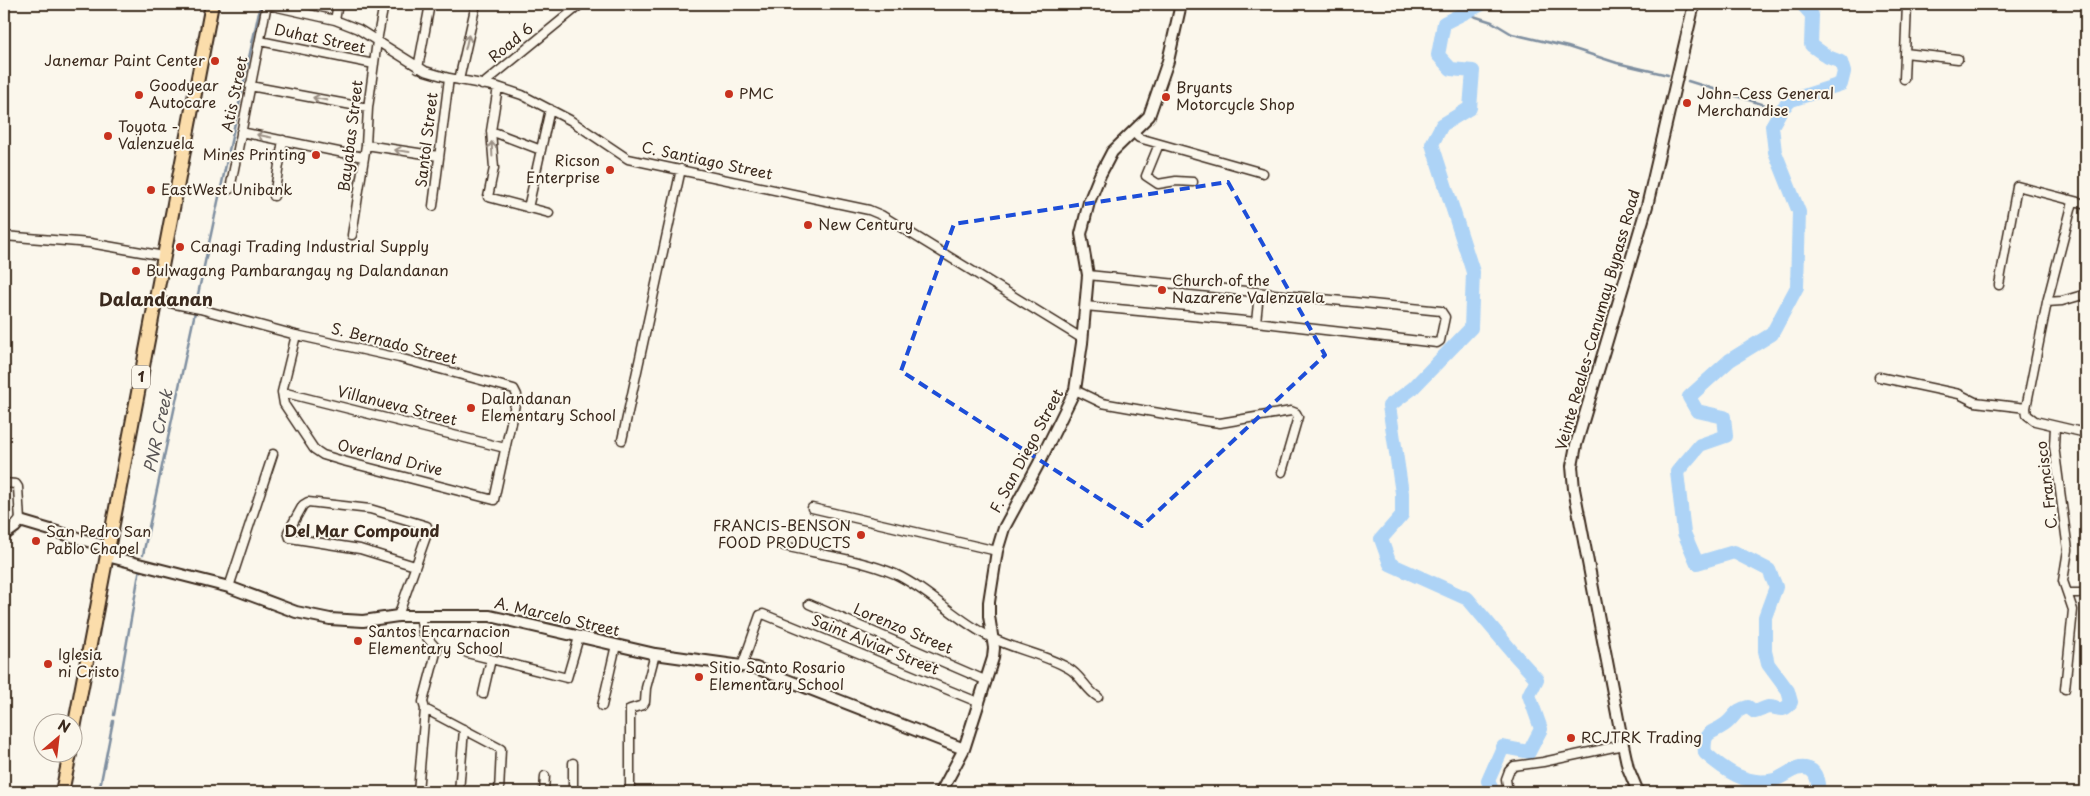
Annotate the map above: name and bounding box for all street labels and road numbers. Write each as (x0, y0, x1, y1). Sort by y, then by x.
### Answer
street label: Road 6 (483, 16, 538, 67)
street label: Duhat Street (273, 17, 368, 58)
street label: Atis Street (214, 54, 253, 134)
street label: Bayabas Street (331, 79, 368, 193)
street label: Santol Street (408, 91, 443, 189)
street label: C. Santiago Street (640, 134, 775, 185)
street label: Veinte Reales-Canumay Bypass Road (1548, 186, 1645, 453)
street label: S. Bernado Street (329, 316, 460, 369)
road number: 1 (132, 366, 150, 388)
street label: Villanueva Street (335, 379, 460, 431)
street label: F. San Diego Street (983, 384, 1068, 517)
street label: Overland Drive (335, 432, 445, 481)
street label: C. Francisco (2029, 440, 2062, 530)
street label: A. Marcelo Street (493, 590, 622, 641)
street label: Lorenzo Street (850, 596, 957, 659)
street label: Saint Alviar Street (808, 608, 943, 680)

